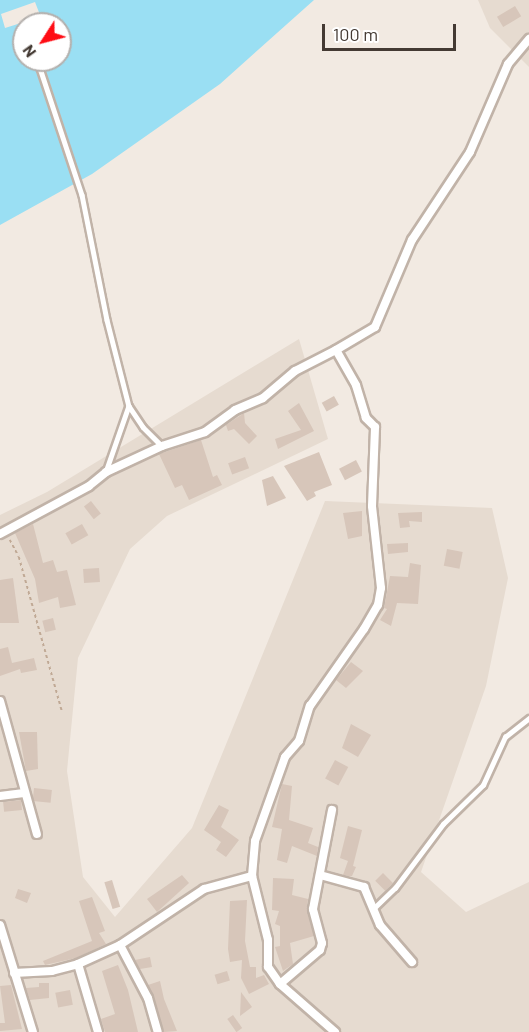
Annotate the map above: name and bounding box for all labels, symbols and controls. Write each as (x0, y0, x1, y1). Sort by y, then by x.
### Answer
north arrow (12, 12, 72, 72)
scale bar (325, 12, 458, 50)
text: 100 m (333, 23, 378, 45)
text: N (18, 42, 39, 62)

